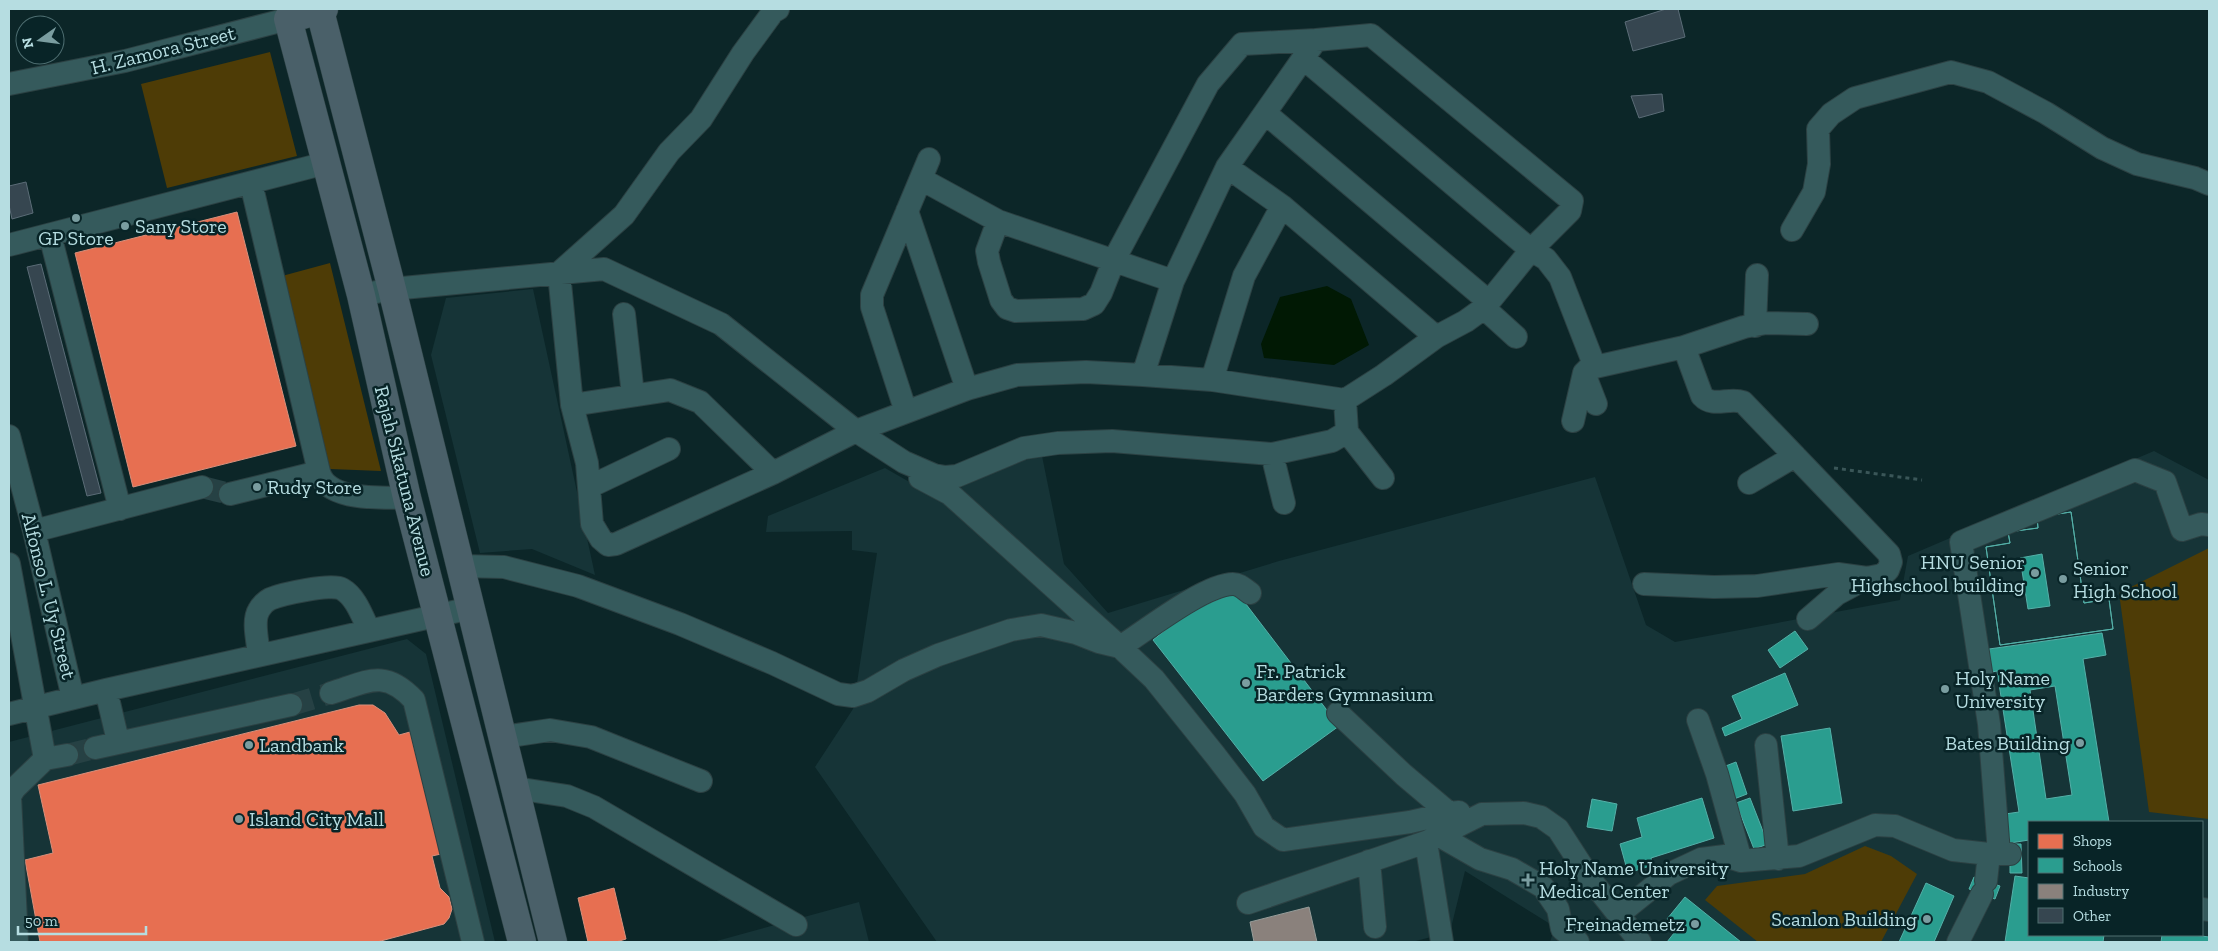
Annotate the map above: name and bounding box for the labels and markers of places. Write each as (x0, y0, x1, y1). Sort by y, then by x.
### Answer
marker: GP Store (70, 212, 82, 224)
place label: Sany Store (135, 214, 227, 238)
marker: Sany Store (119, 220, 131, 232)
place label: GP Store (38, 226, 114, 250)
place label: Rudy Store (267, 475, 362, 499)
marker: Rudy Store (251, 481, 263, 493)
place label: HNU Senior Highschool building (1851, 550, 2025, 597)
place label: Senior High School (2073, 556, 2177, 603)
marker: HNU Senior Highschool building (2029, 567, 2041, 579)
marker: Senior High School (2057, 573, 2069, 585)
place label: Fr. Patrick Barders Gymnasium (1256, 659, 1434, 706)
place label: Holy Name University (1955, 666, 2050, 713)
marker: Fr. Patrick Barders Gymnasium (1240, 677, 1252, 689)
marker: Holy Name University (1939, 683, 1951, 695)
place label: Bates Building (1945, 731, 2070, 755)
place label: Landbank (259, 733, 345, 757)
marker: Bates Building (2074, 737, 2086, 749)
marker: Landbank (243, 739, 255, 751)
place label: Island City Mall (249, 807, 384, 831)
marker: Island City Mall (233, 813, 245, 825)
place label: Holy Name University Medical Center (1539, 856, 1729, 903)
marker: Holy Name University Medical Center (1521, 873, 1535, 887)
place label: Scanlon Building (1771, 907, 1917, 931)
place label: Freinademetz (1566, 912, 1685, 936)
marker: Scanlon Building (1921, 913, 1933, 925)
marker: Freinademetz (1689, 918, 1701, 930)

